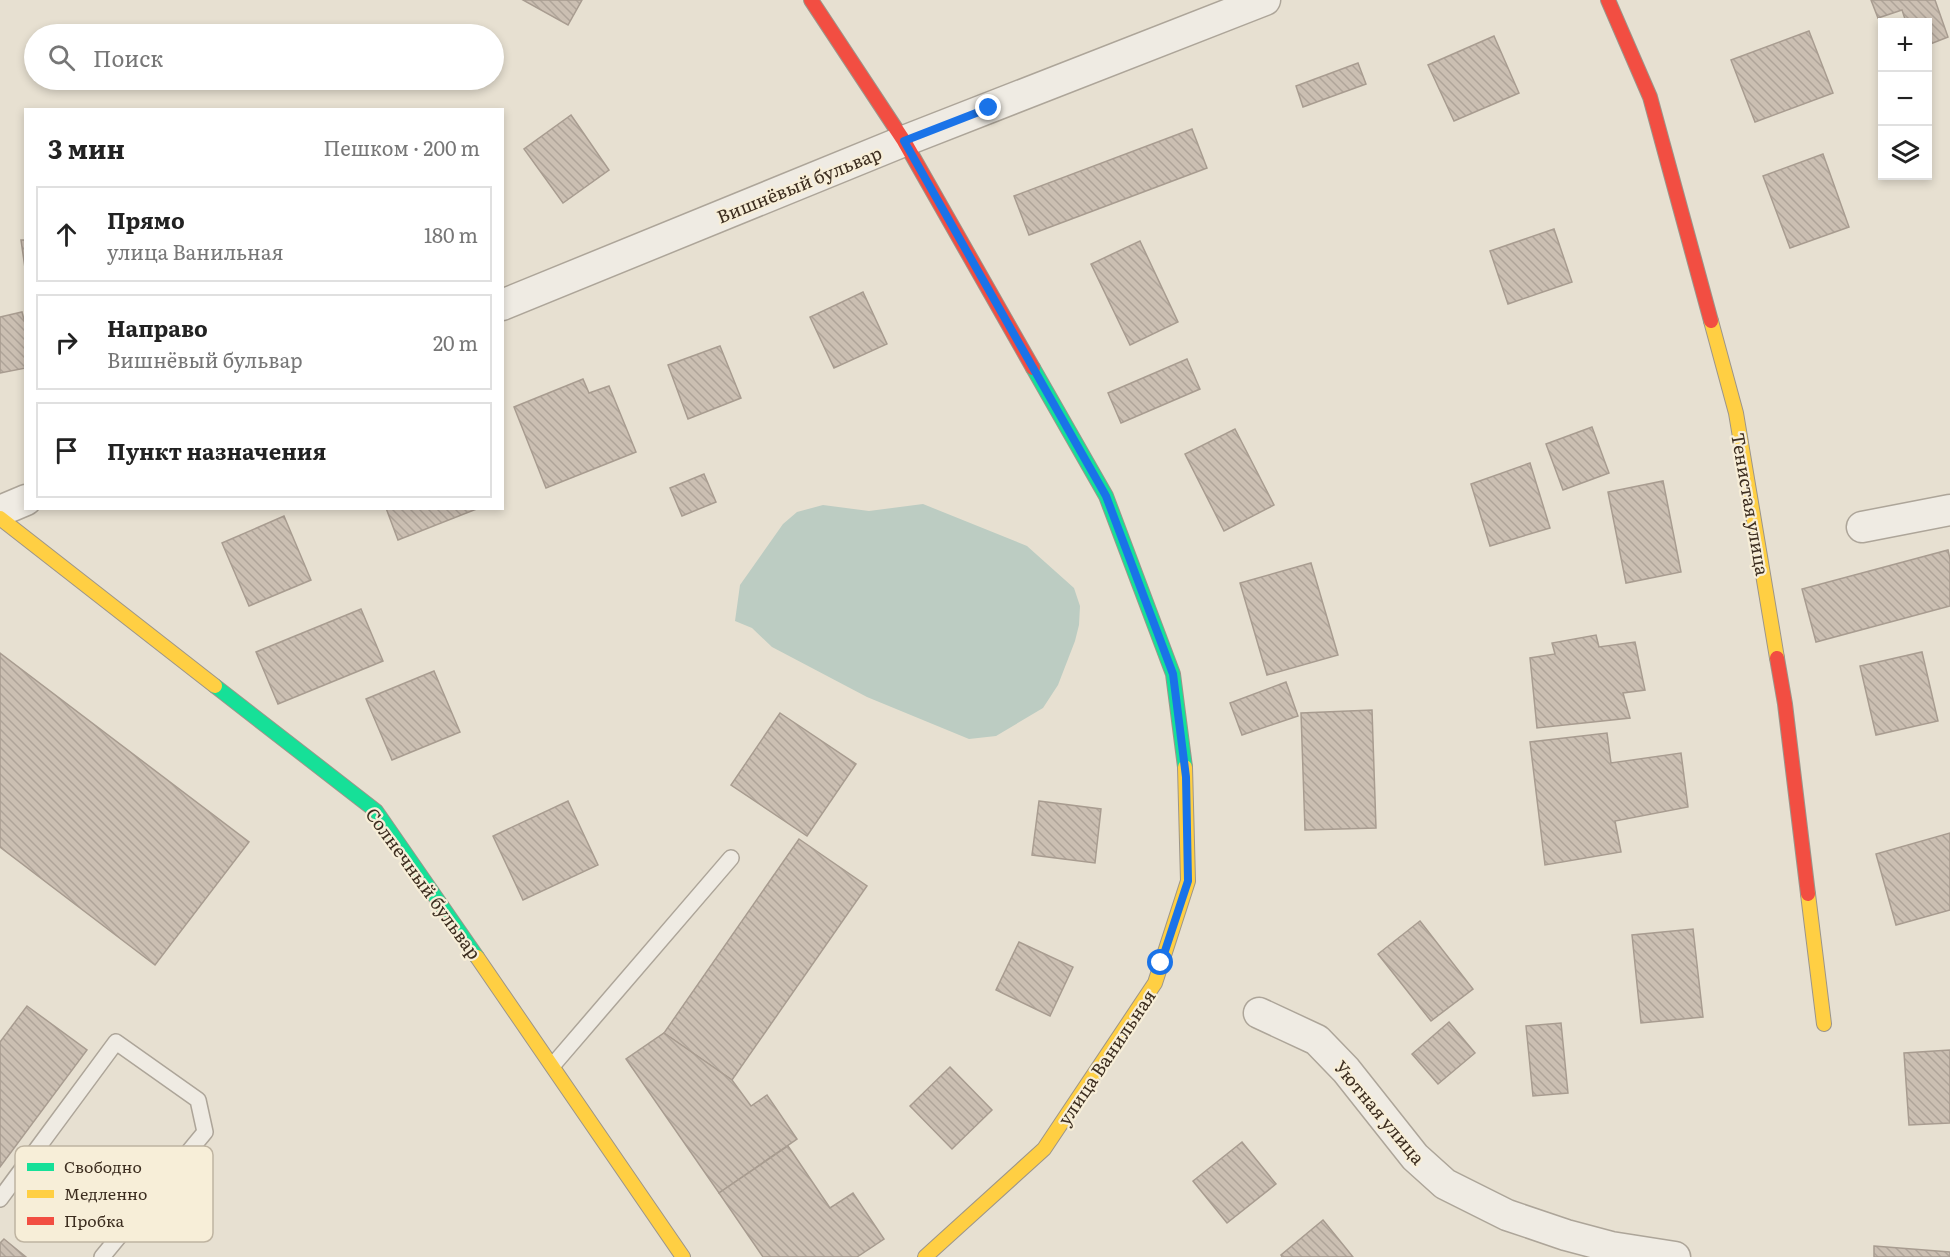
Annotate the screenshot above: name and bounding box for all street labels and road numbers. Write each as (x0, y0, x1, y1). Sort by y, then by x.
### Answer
street label: Вишнёвый бульвар (712, 139, 886, 229)
street label: Тенистая улица (1725, 430, 1777, 578)
street label: Солнечный бульвар (360, 802, 488, 964)
street label: улица Ванильная (1050, 984, 1162, 1130)
street label: Уютная улица (1328, 1054, 1432, 1170)

